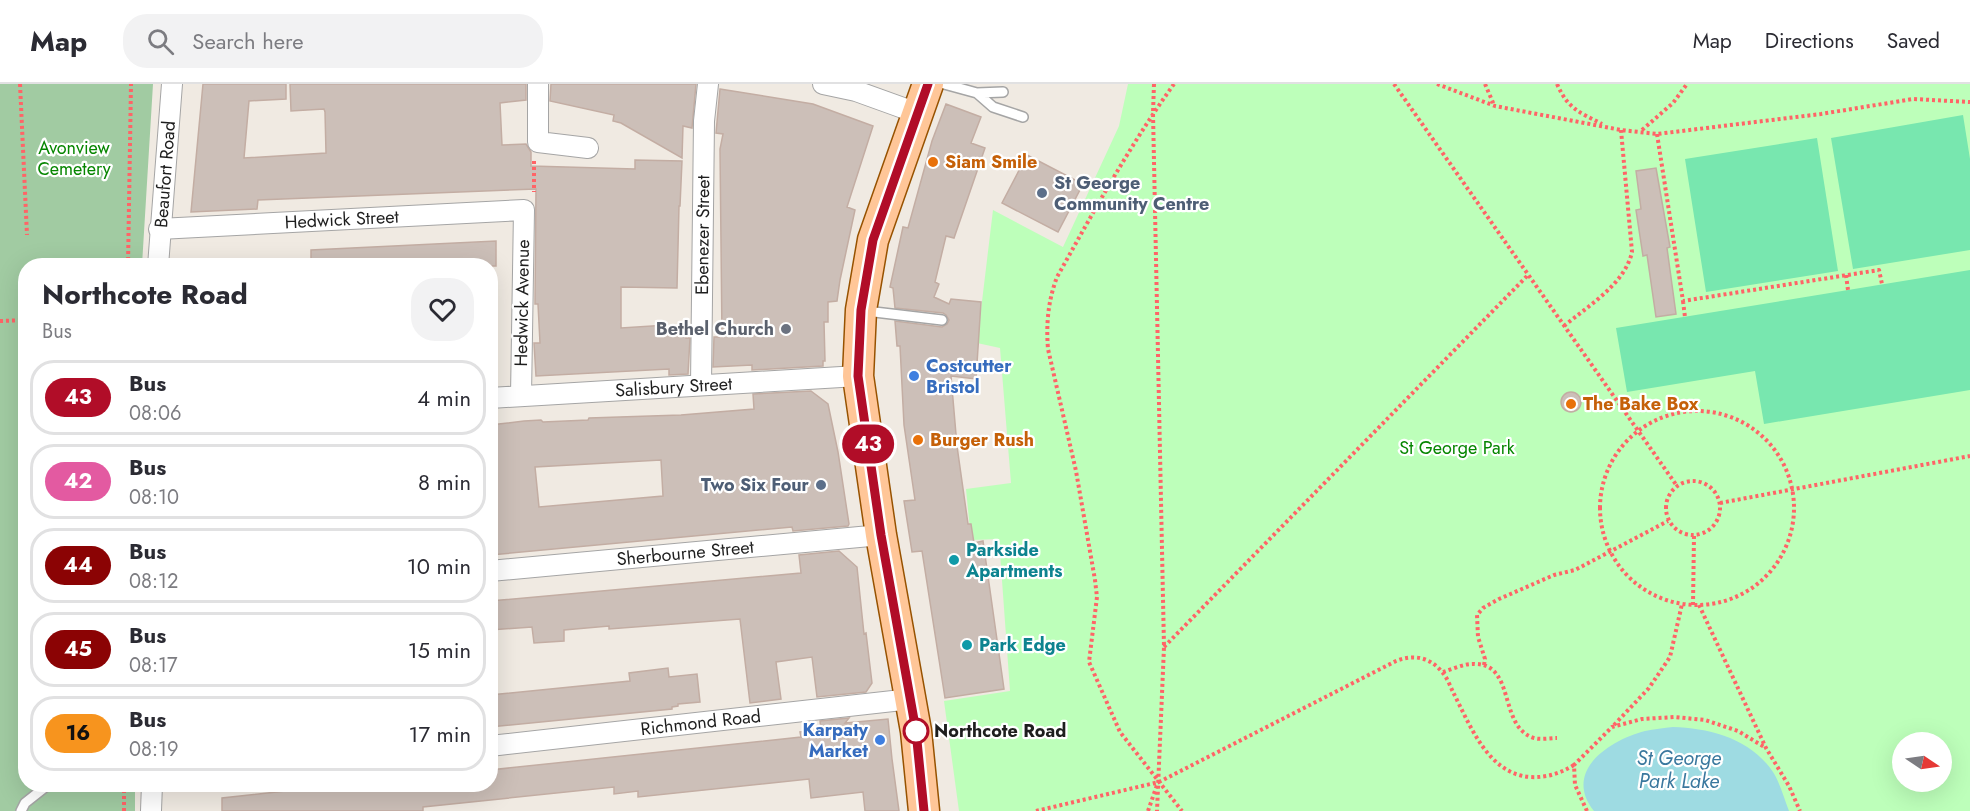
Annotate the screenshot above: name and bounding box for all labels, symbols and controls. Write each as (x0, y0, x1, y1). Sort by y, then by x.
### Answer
search box (123, 14, 543, 68)
text: Map (30, 21, 87, 62)
icon: search (144, 25, 177, 58)
text: Search here (192, 25, 304, 57)
text: Map (1693, 26, 1732, 56)
text: Directions (1765, 26, 1854, 56)
text: Saved (1887, 26, 1940, 56)
street label: Beaufort Road (148, 120, 182, 229)
park label: Avonview Cemetery (37, 135, 111, 182)
place label: Siam Smile (945, 149, 1037, 175)
marker: Siam Smile (926, 155, 940, 169)
place label: St George Community Centre (1054, 170, 1209, 217)
street label: Ebenezer Street (689, 174, 716, 295)
marker: St George Community Centre (1035, 186, 1049, 200)
street label: Hedwick Street (284, 203, 400, 235)
street label: Hedwick Avenue (508, 239, 536, 367)
text: Northcote Road (42, 274, 248, 315)
button: heart (411, 278, 474, 341)
place label: Bethel Church (656, 316, 774, 342)
text: Bus (42, 317, 72, 346)
marker: Bethel Church (779, 322, 793, 336)
place label: Costcutter Bristol (926, 353, 1012, 400)
text: Bus (129, 367, 166, 399)
marker: Costcutter Bristol (907, 369, 921, 383)
street label: Salisbury Street (614, 370, 734, 403)
text: 43 (64, 382, 92, 412)
text: 4 min (417, 382, 471, 414)
place label: The Bake Box (1583, 391, 1699, 417)
marker: The Bake Box (1564, 397, 1578, 411)
text: 08:06 (129, 399, 181, 428)
line badge: 43 (841, 424, 895, 464)
place label: Burger Rush (930, 427, 1034, 453)
text: 43 (854, 429, 882, 459)
marker: Burger Rush (911, 433, 925, 447)
park label: St George Park (1399, 435, 1515, 461)
text: Bus (129, 451, 166, 483)
text: 42 (64, 466, 92, 496)
text: 8 min (418, 466, 471, 498)
place label: Two Six Four (701, 472, 810, 498)
marker: Two Six Four (814, 478, 828, 492)
text: 08:10 (129, 483, 179, 512)
street label: Sherbourne Street (615, 534, 756, 572)
text: Bus (129, 535, 166, 567)
place label: Parkside Apartments (965, 537, 1063, 584)
text: 44 (63, 550, 93, 580)
text: 10 min (407, 550, 471, 582)
marker: Parkside Apartments (947, 553, 961, 567)
text: 08:12 (129, 567, 178, 596)
text: Bus (129, 619, 166, 651)
place label: Park Edge (979, 632, 1066, 658)
text: 45 (64, 634, 92, 664)
text: 15 min (408, 634, 471, 666)
marker: Park Edge (960, 638, 974, 652)
text: 08:17 (129, 651, 177, 680)
text: Bus (129, 703, 166, 735)
street label: Richmond Road (639, 703, 762, 742)
place label: Karpaty Market (802, 717, 869, 764)
text: 16 (66, 718, 90, 748)
text: 17 min (409, 718, 471, 750)
marker: Northcote Road (903, 718, 929, 744)
place label: Northcote Road (934, 718, 1066, 744)
north arrow (1892, 732, 1952, 792)
map controls (1892, 732, 1952, 792)
marker: Karpaty Market (873, 733, 887, 747)
text: 08:19 (129, 735, 178, 764)
water label: St George Park Lake (1637, 744, 1721, 796)

